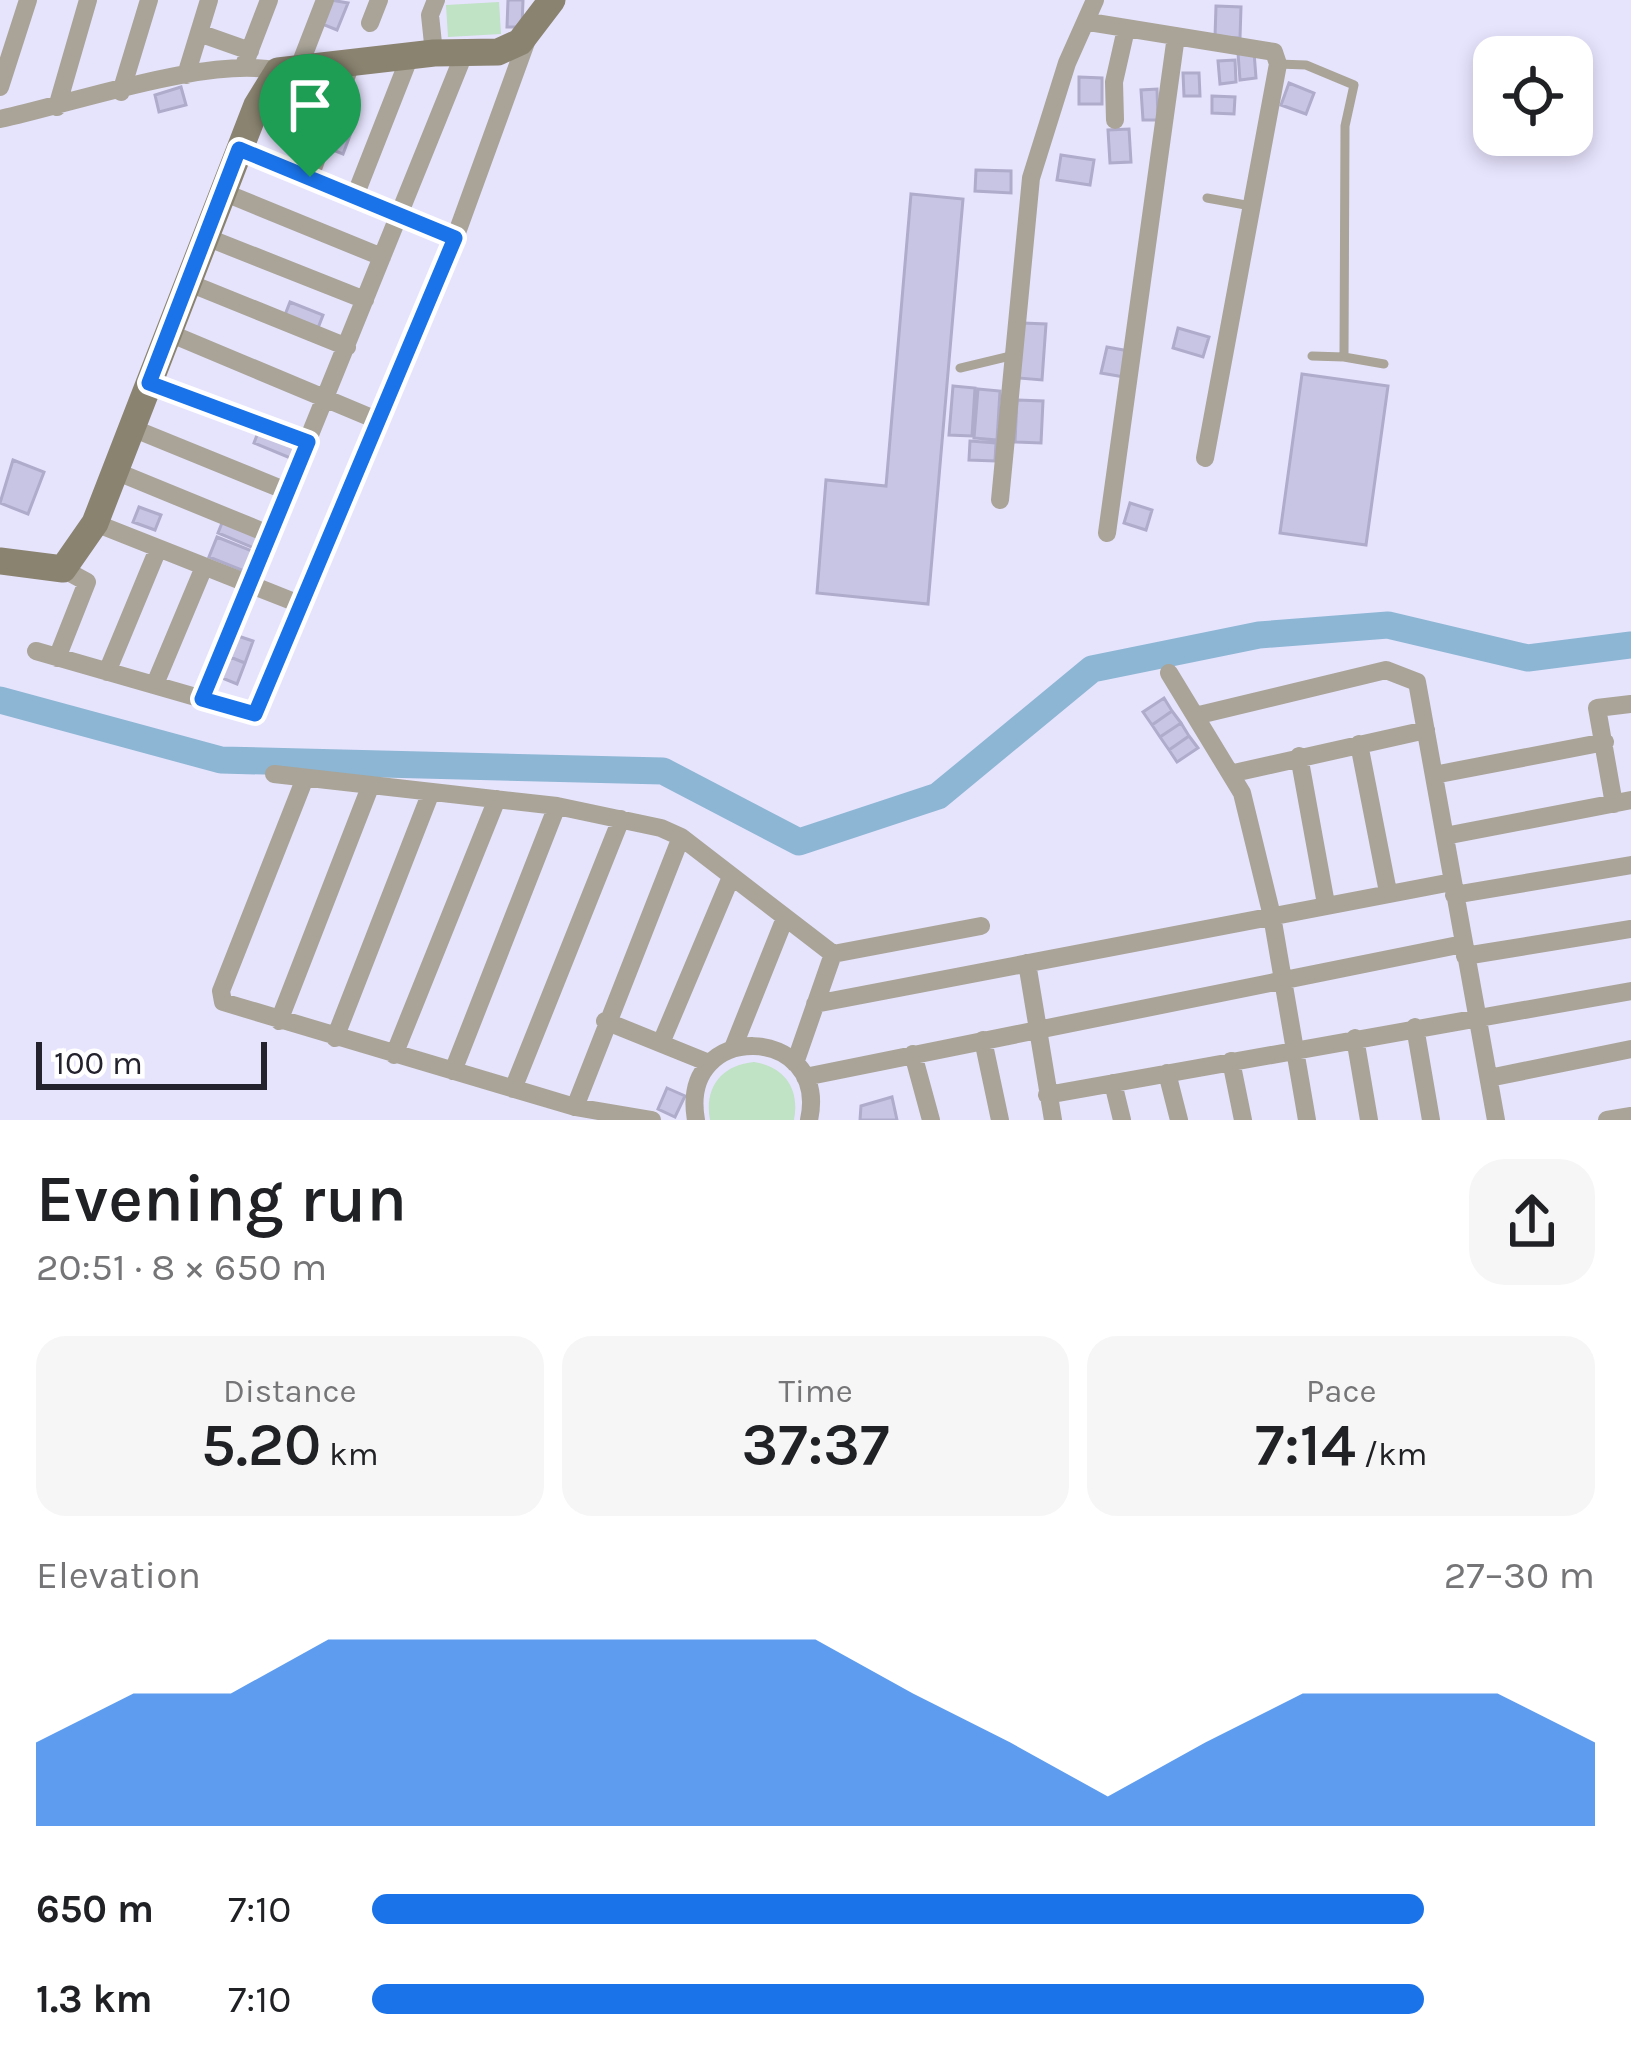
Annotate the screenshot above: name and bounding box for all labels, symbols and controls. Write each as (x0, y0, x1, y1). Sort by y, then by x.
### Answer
map controls (1473, 36, 1593, 156)
button: locate (1473, 36, 1593, 156)
pin (259, 54, 361, 177)
icon: arrive (277, 72, 343, 138)
scale bar (36, 1036, 267, 1089)
text: 100 m (54, 1044, 143, 1082)
button: share (1469, 1159, 1595, 1285)
text: Evening run (36, 1160, 407, 1238)
text: 20:51 · 8 × 650 m (36, 1244, 327, 1290)
text: Distance (223, 1372, 357, 1410)
text: Time (778, 1372, 853, 1410)
text: Pace (1306, 1372, 1376, 1410)
text: 5.20 (201, 1410, 321, 1480)
text: 37:37 (742, 1410, 889, 1480)
text: 7:14 (1255, 1410, 1356, 1480)
text: km (321, 1435, 379, 1473)
text: /km (1356, 1435, 1427, 1473)
text: Elevation (36, 1552, 201, 1598)
text: 27–30 m (1444, 1552, 1595, 1598)
text: 650 m (36, 1886, 154, 1932)
text: 7:10 (228, 1886, 291, 1932)
text: 1.3 km (36, 1976, 153, 2022)
text: 7:10 (228, 1976, 291, 2022)

